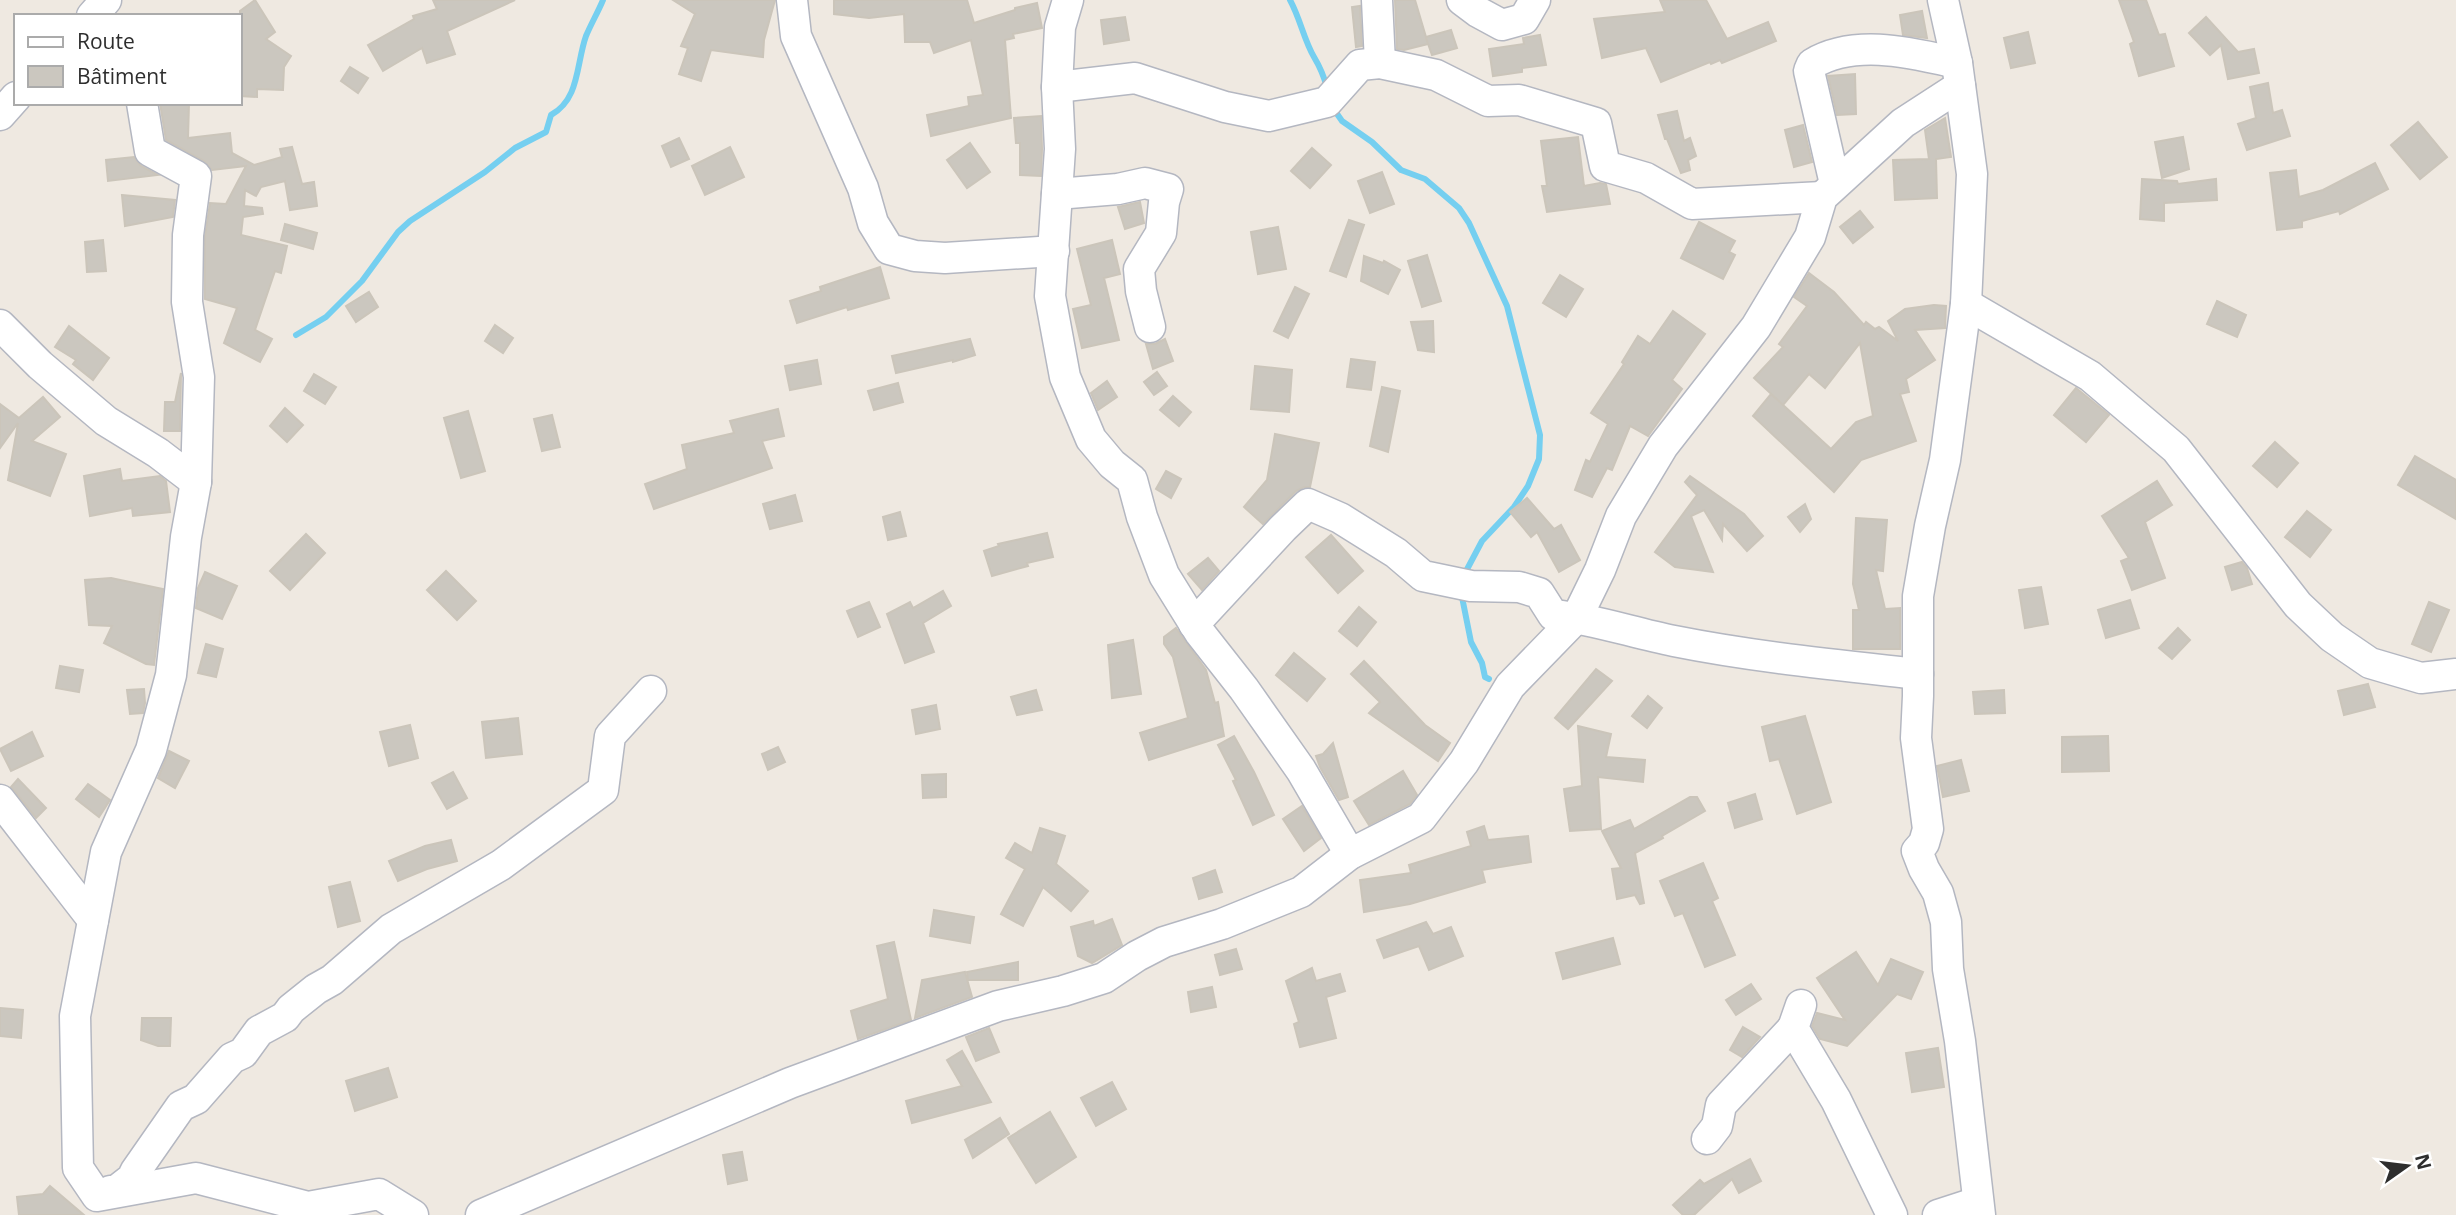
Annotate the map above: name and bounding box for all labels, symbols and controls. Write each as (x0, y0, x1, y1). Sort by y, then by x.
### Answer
legend (14, 14, 242, 105)
text: Route (77, 27, 135, 55)
text: Bâtiment (77, 62, 167, 90)
north arrow (2372, 1131, 2442, 1201)
text: N (2409, 1151, 2438, 1173)

